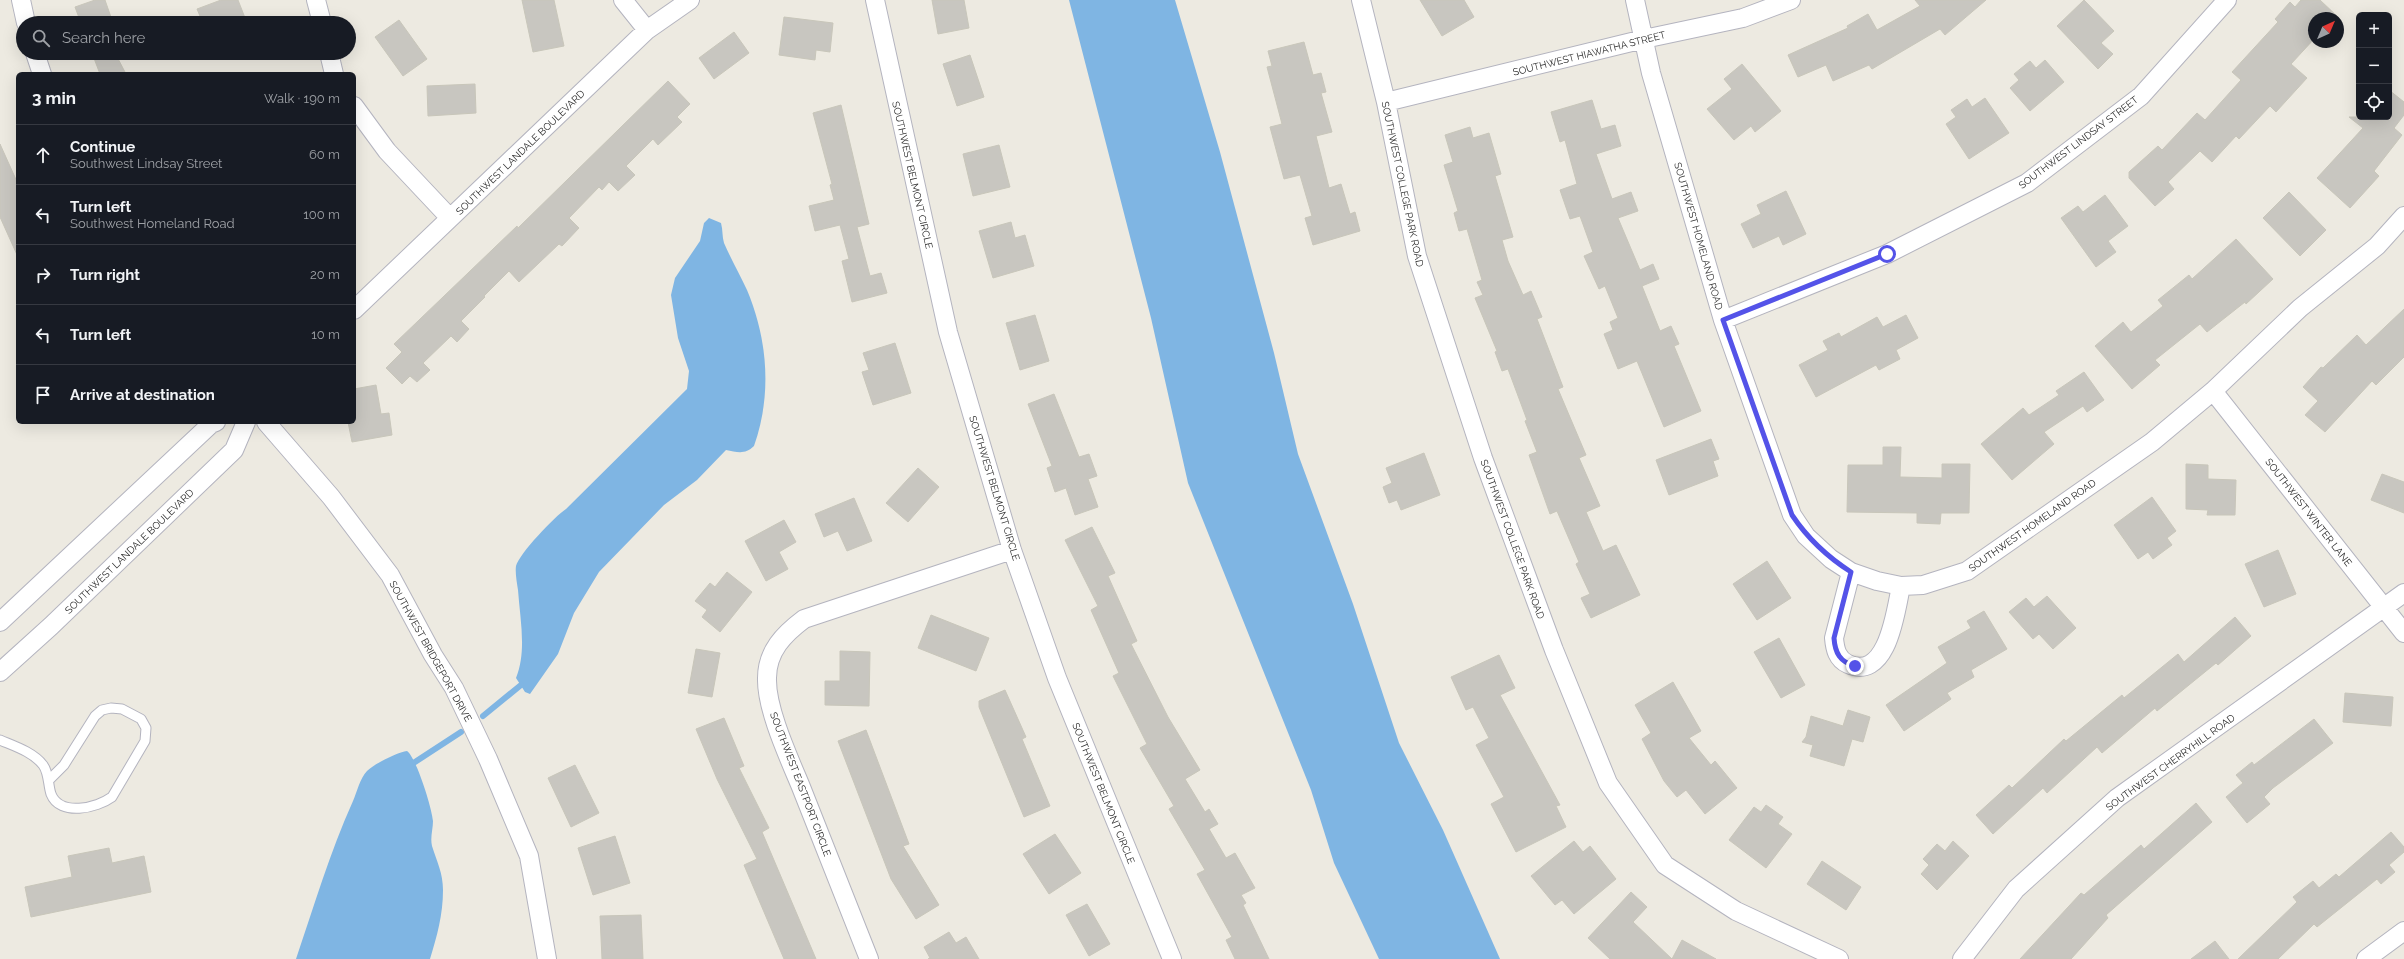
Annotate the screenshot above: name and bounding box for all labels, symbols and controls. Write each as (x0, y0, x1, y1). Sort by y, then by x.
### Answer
north arrow (2308, 12, 2344, 48)
map controls (2356, 12, 2392, 120)
button: + (2356, 12, 2392, 48)
search box (16, 16, 356, 60)
icon: search (30, 27, 52, 49)
text: Search here (62, 29, 145, 47)
street label: SOUTHWEST HIAWATHA STREET (1512, 29, 1667, 78)
button: − (2356, 48, 2392, 84)
button: locate (2356, 84, 2392, 120)
text: 3 min (32, 88, 76, 108)
street label: SOUTHWEST LANDALE BOULEVARD (454, 88, 587, 217)
text: Walk · 190 m (264, 91, 340, 106)
street label: SOUTHWEST LINDSAY STREET (2017, 94, 2140, 191)
street label: SOUTHWEST BELMONT CIRCLE (890, 100, 935, 250)
street label: SOUTHWEST COLLEGE PARK ROAD (1380, 100, 1425, 268)
text: Continue (70, 138, 135, 156)
icon: ahead (32, 144, 54, 166)
text: 60 m (309, 147, 340, 162)
text: Southwest Lindsay Street (70, 156, 222, 171)
street label: SOUTHWEST HOMELAND ROAD (1672, 161, 1725, 311)
text: Turn left (70, 198, 131, 216)
icon: left (32, 204, 54, 226)
text: 100 m (303, 207, 340, 222)
text: Southwest Homeland Road (70, 216, 235, 231)
route start (1878, 245, 1896, 263)
icon: right (32, 264, 54, 286)
text: Turn right (70, 266, 140, 284)
text: 20 m (310, 267, 340, 282)
icon: left (32, 324, 54, 346)
text: Turn left (70, 326, 131, 344)
text: 10 m (311, 327, 340, 342)
icon: arrive (32, 384, 54, 406)
text: Arrive at destination (70, 386, 215, 404)
street label: SOUTHWEST BELMONT CIRCLE (967, 414, 1022, 562)
street label: SOUTHWEST WINTER LANE (2263, 456, 2354, 568)
street label: SOUTHWEST COLLEGE PARK ROAD (1478, 458, 1547, 620)
street label: SOUTHWEST HOMELAND ROAD (1966, 477, 2098, 574)
street label: SOUTHWEST LANDALE BOULEVARD (63, 487, 196, 616)
street label: SOUTHWEST BRIDGEPORT DRIVE (387, 579, 474, 724)
route end (1846, 657, 1864, 675)
street label: SOUTHWEST EASTPORT CIRCLE (768, 710, 833, 858)
street label: SOUTHWEST CHERRYHILL ROAD (2104, 712, 2237, 813)
street label: SOUTHWEST BELMONT CIRCLE (1070, 721, 1137, 865)

